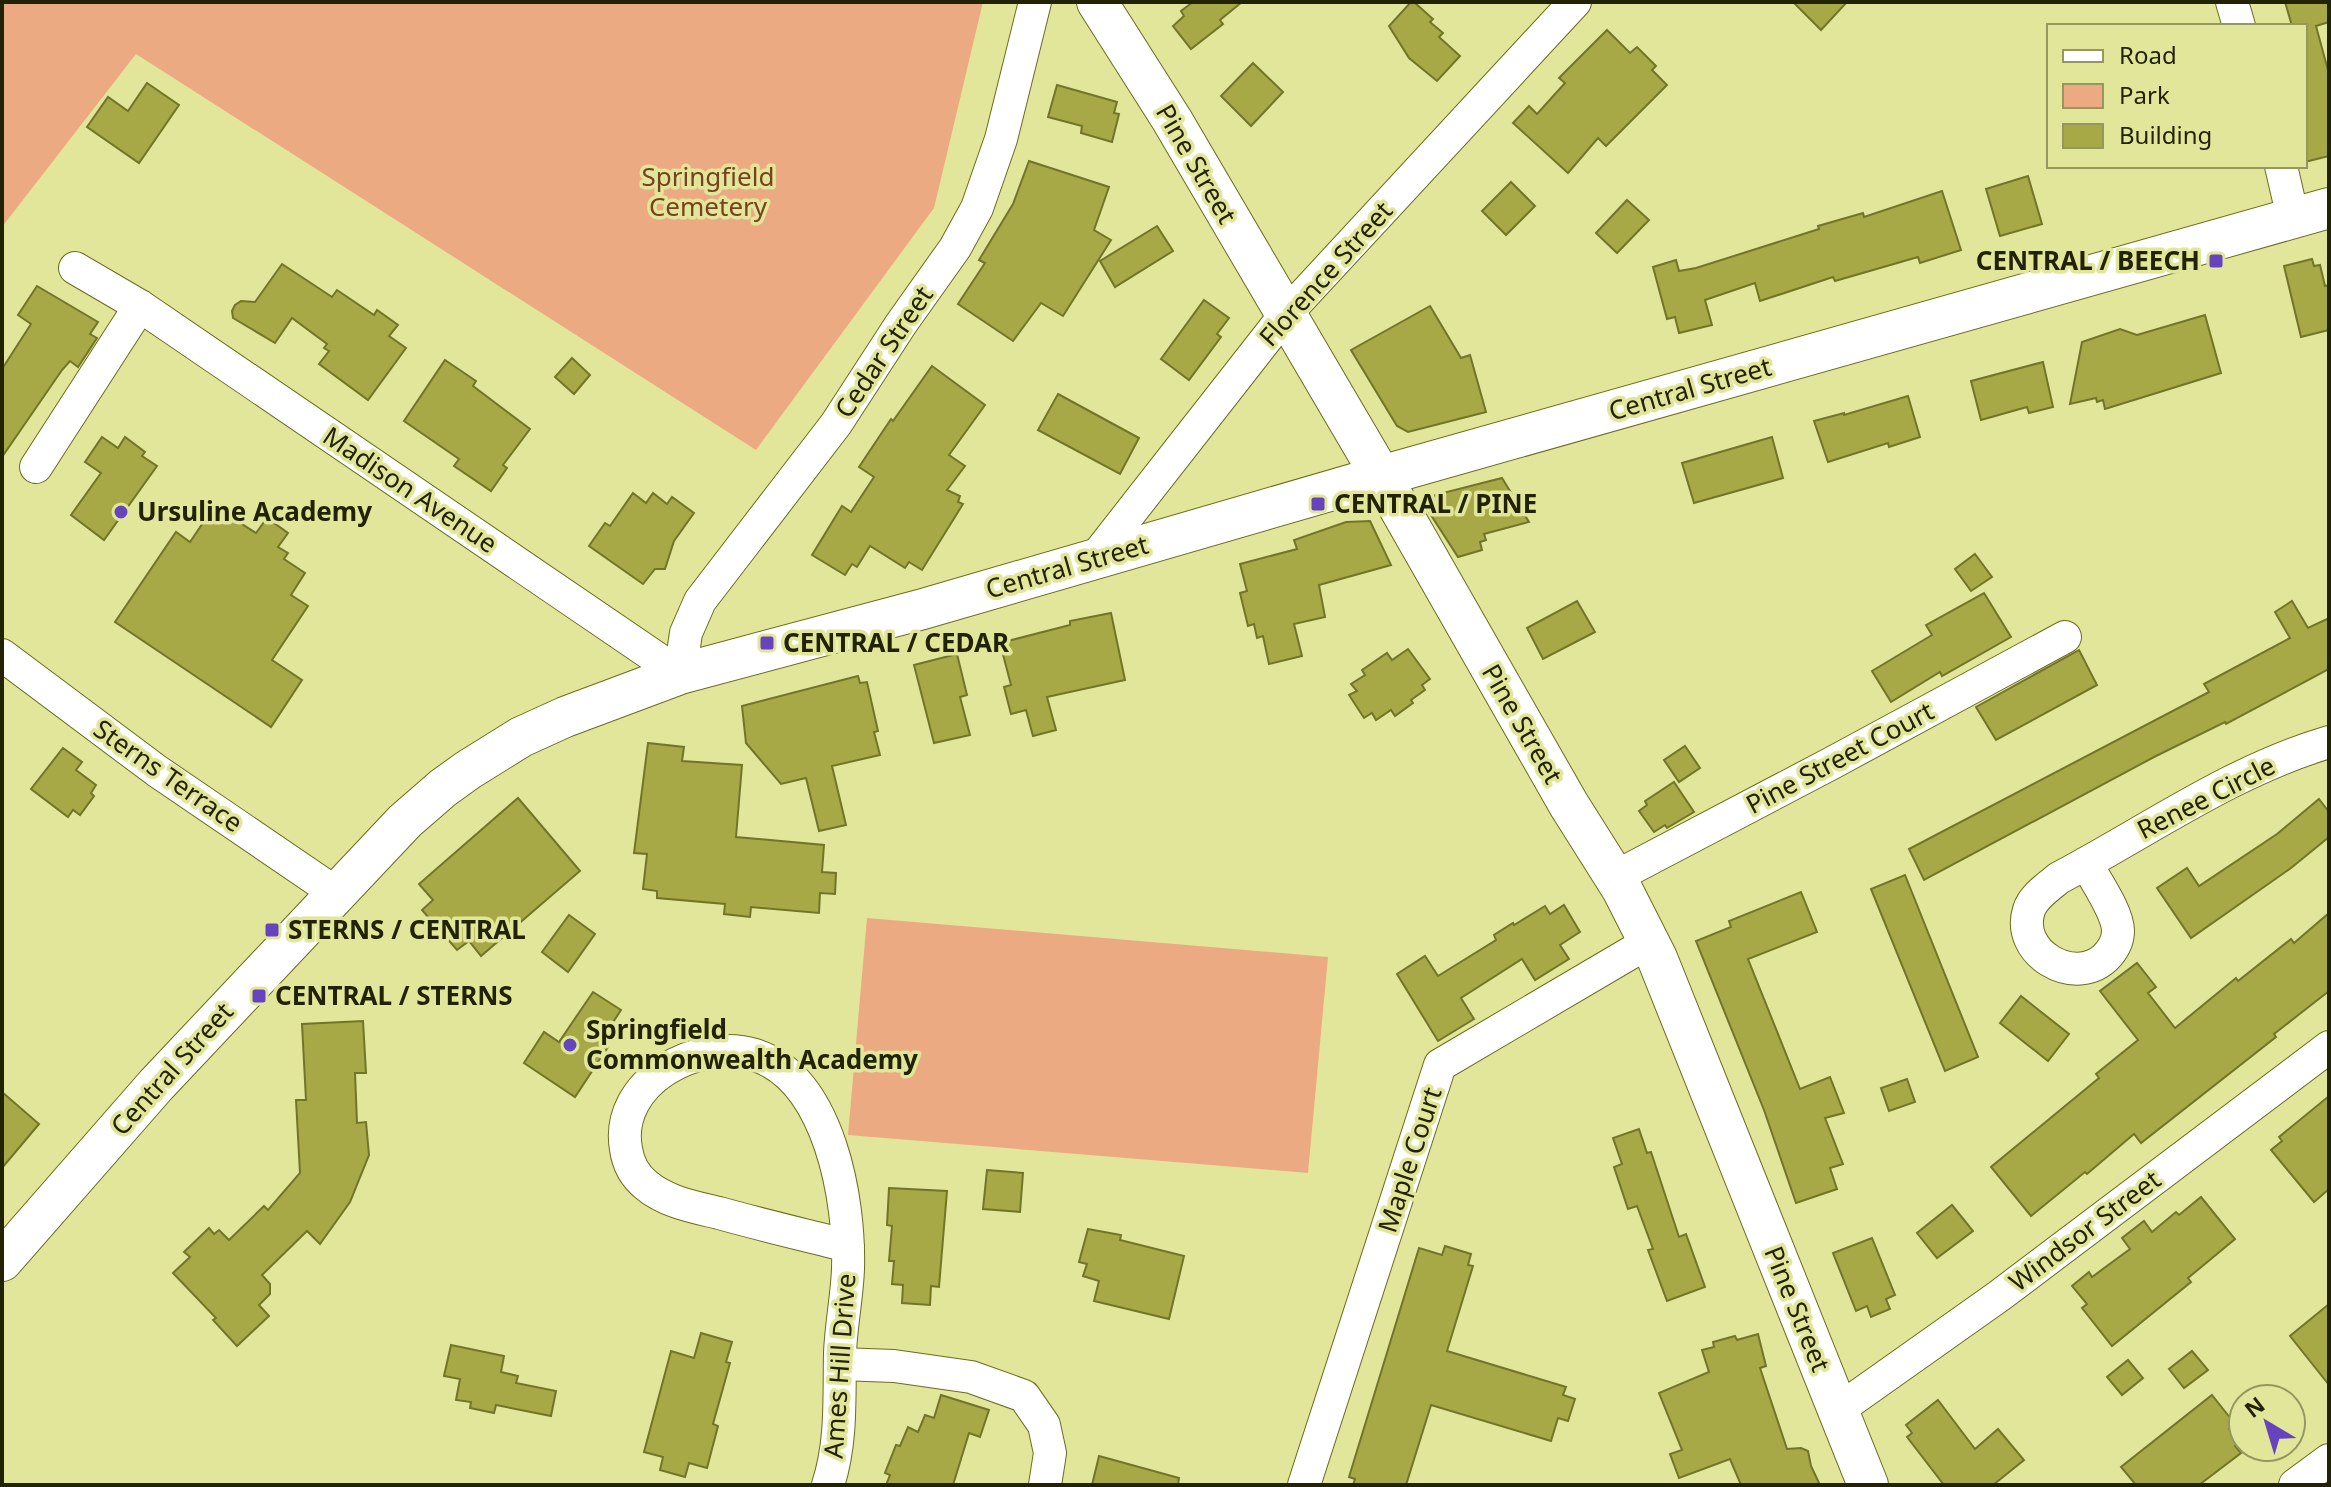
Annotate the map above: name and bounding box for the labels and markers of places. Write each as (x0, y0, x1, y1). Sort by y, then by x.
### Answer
place label: CENTRAL / BEECH (1976, 242, 2200, 278)
marker: CENTRAL / BEECH (2207, 252, 2225, 270)
place label: CENTRAL / PINE (1334, 485, 1537, 521)
place label: Ursuline Academy (137, 493, 372, 529)
marker: CENTRAL / PINE (1309, 495, 1327, 513)
marker: Ursuline Academy (112, 503, 130, 521)
place label: CENTRAL / CEDAR (783, 624, 1010, 660)
marker: CENTRAL / CEDAR (758, 634, 776, 652)
place label: STERNS / CENTRAL (288, 911, 526, 947)
marker: STERNS / CENTRAL (263, 921, 281, 939)
place label: CENTRAL / STERNS (275, 977, 513, 1013)
marker: CENTRAL / STERNS (250, 987, 268, 1005)
place label: Springfield Commonwealth Academy (586, 1011, 918, 1077)
marker: Springfield Commonwealth Academy (561, 1036, 579, 1054)

